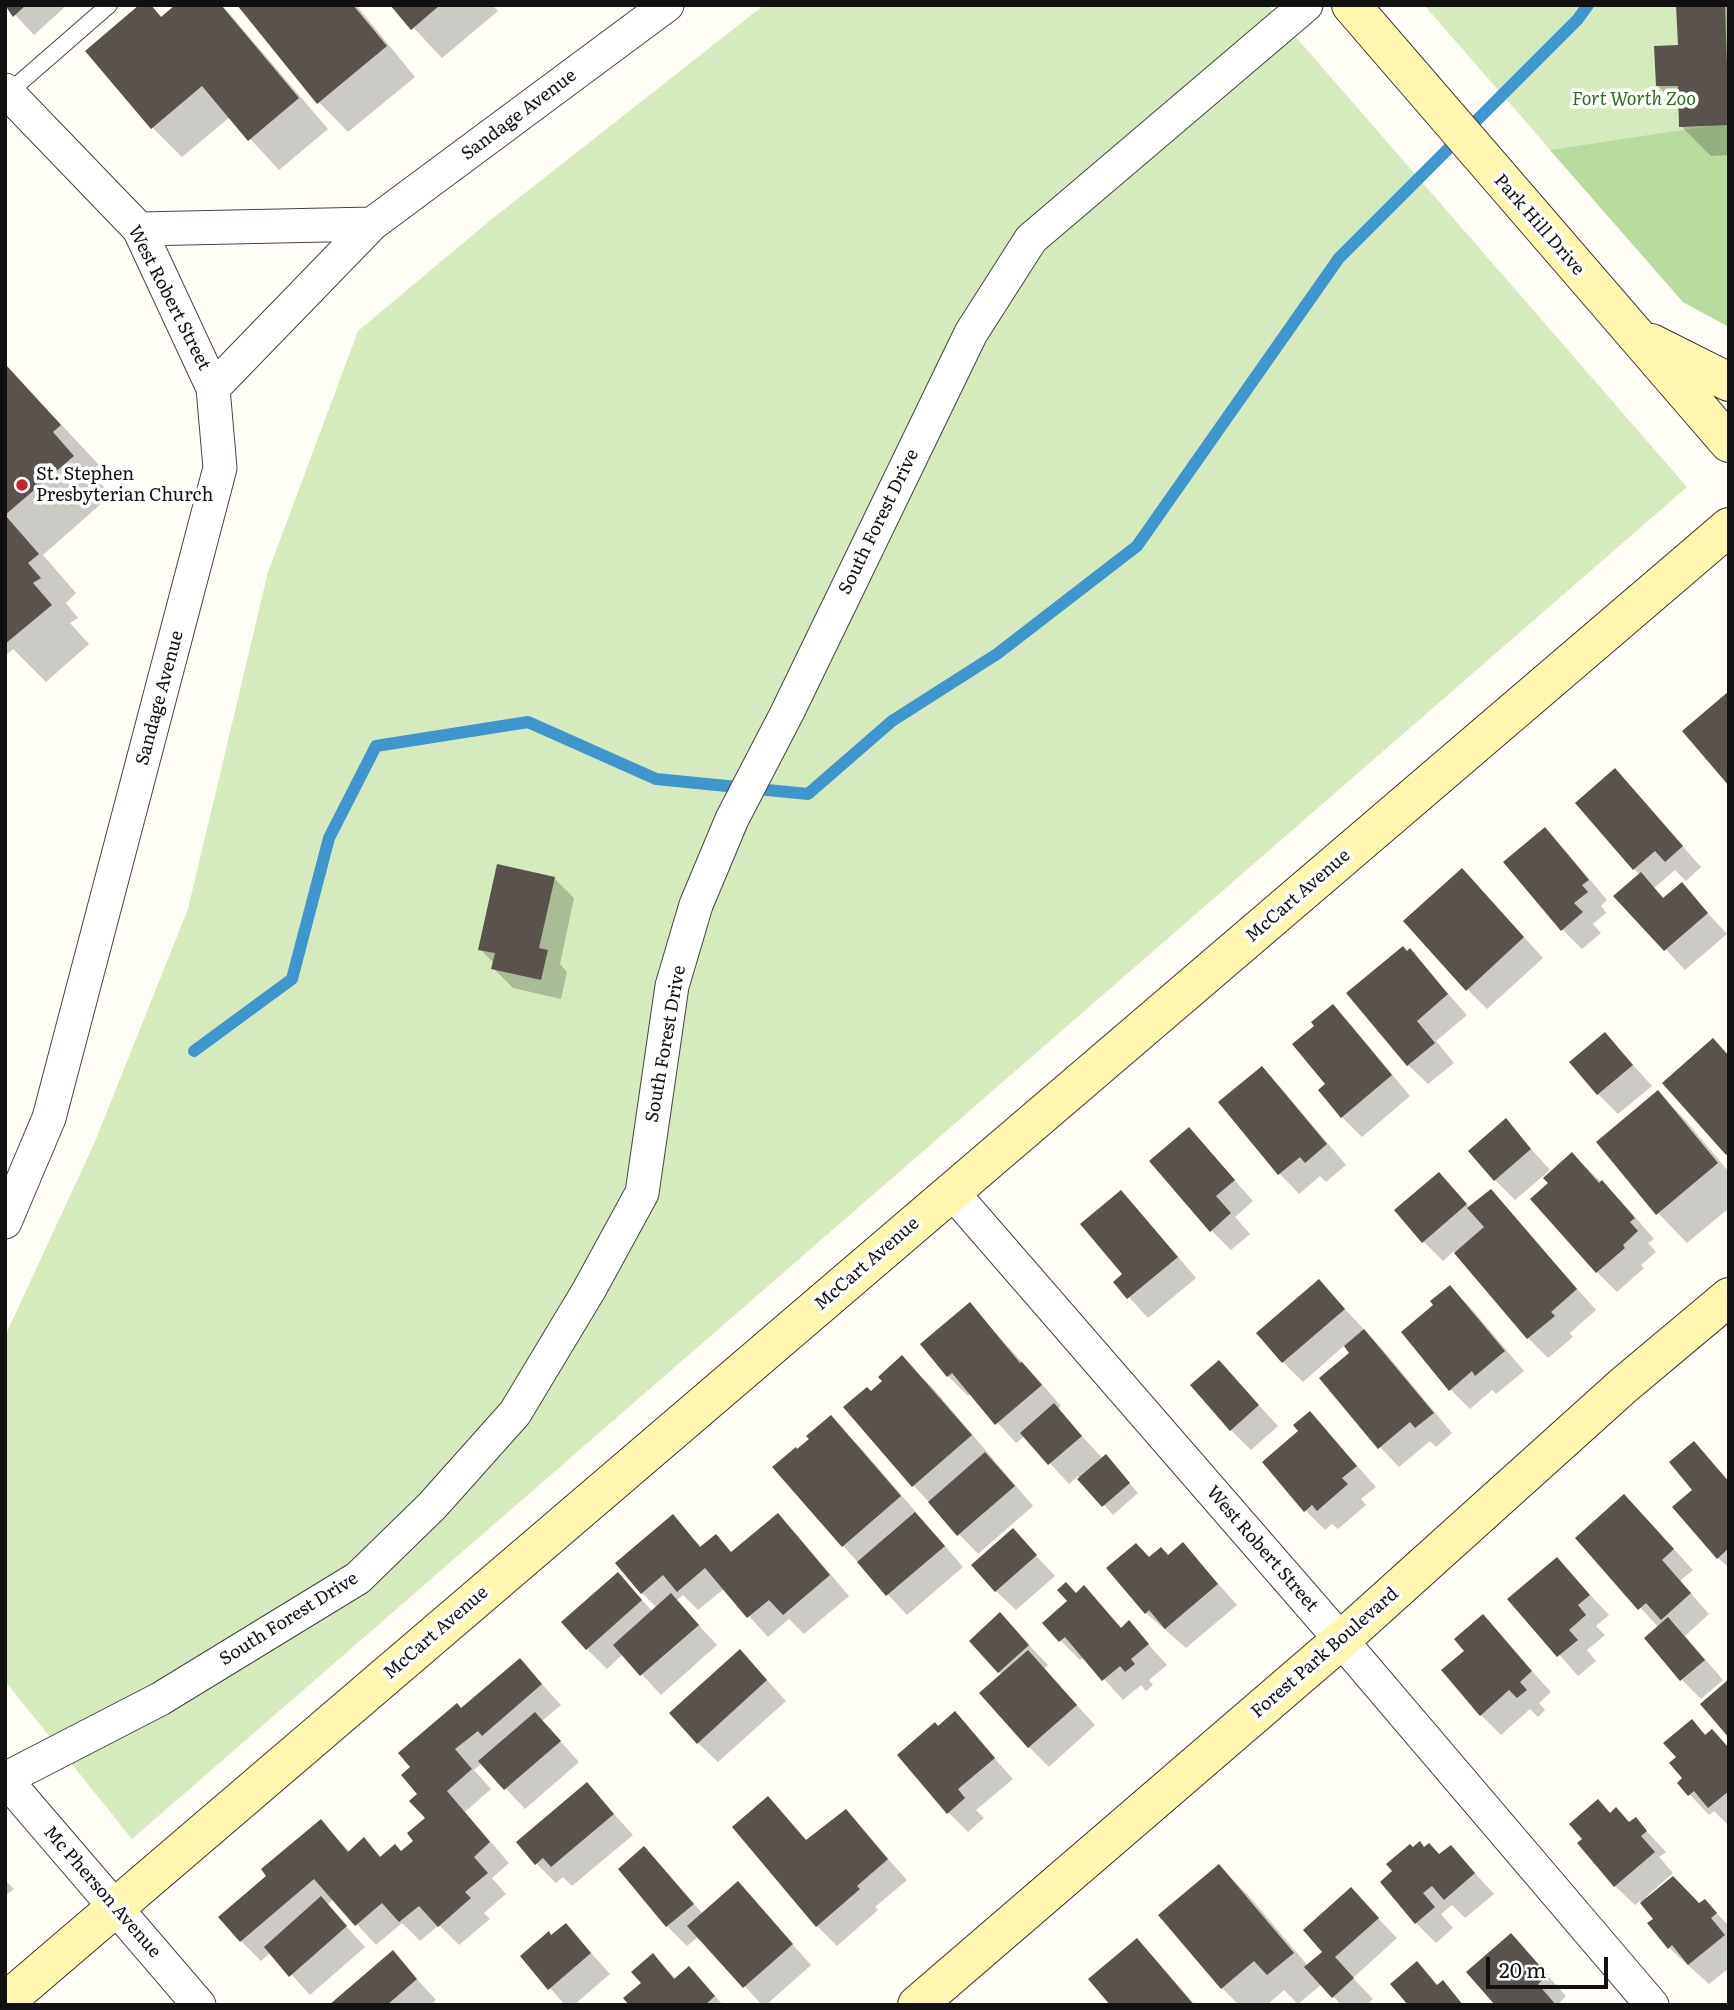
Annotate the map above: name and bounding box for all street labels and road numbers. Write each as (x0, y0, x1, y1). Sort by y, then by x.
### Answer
street label: Sandage Avenue (457, 65, 581, 165)
street label: Park Hill Drive (1489, 170, 1589, 280)
street label: West Robert Street (123, 222, 215, 374)
street label: South Forest Drive (834, 446, 924, 598)
street label: Sandage Avenue (132, 628, 188, 768)
street label: McCart Avenue (1241, 845, 1355, 947)
street label: South Forest Drive (642, 964, 690, 1124)
street label: McCart Avenue (810, 1213, 924, 1315)
street label: West Robert Street (1202, 1482, 1322, 1616)
street label: South Forest Drive (216, 1568, 362, 1670)
street label: McCart Avenue (379, 1582, 493, 1684)
street label: Forest Park Boulevard (1247, 1583, 1403, 1723)
street label: Mc Pherson Avenue (39, 1822, 165, 1962)

